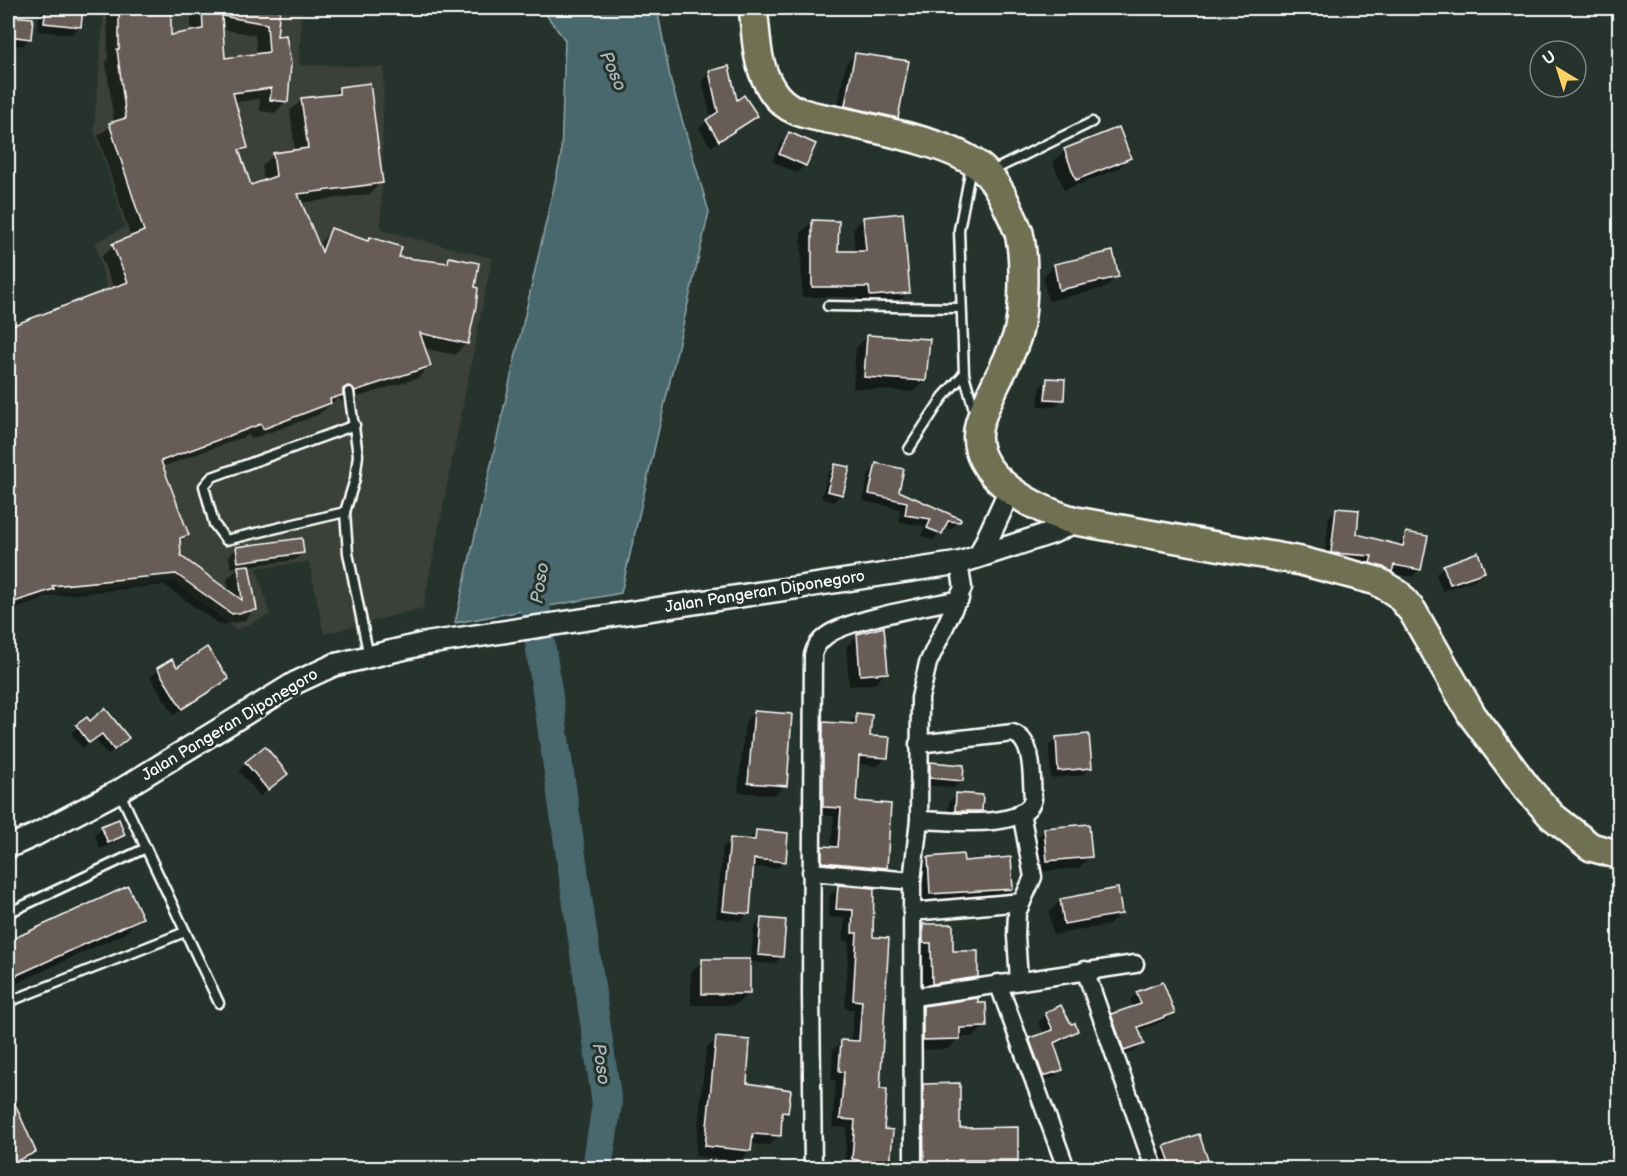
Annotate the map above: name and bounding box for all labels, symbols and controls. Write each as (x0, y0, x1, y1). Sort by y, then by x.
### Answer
north arrow (1528, 39, 1588, 99)
text: U (1539, 47, 1560, 69)
water label: Poso (595, 48, 631, 94)
water label: Poso (526, 561, 554, 605)
street label: Jalan Pangeran Diponegoro (664, 567, 866, 617)
street label: Jalan Pangeran Diponegoro (138, 665, 322, 785)
water label: Poso (588, 1042, 614, 1086)

